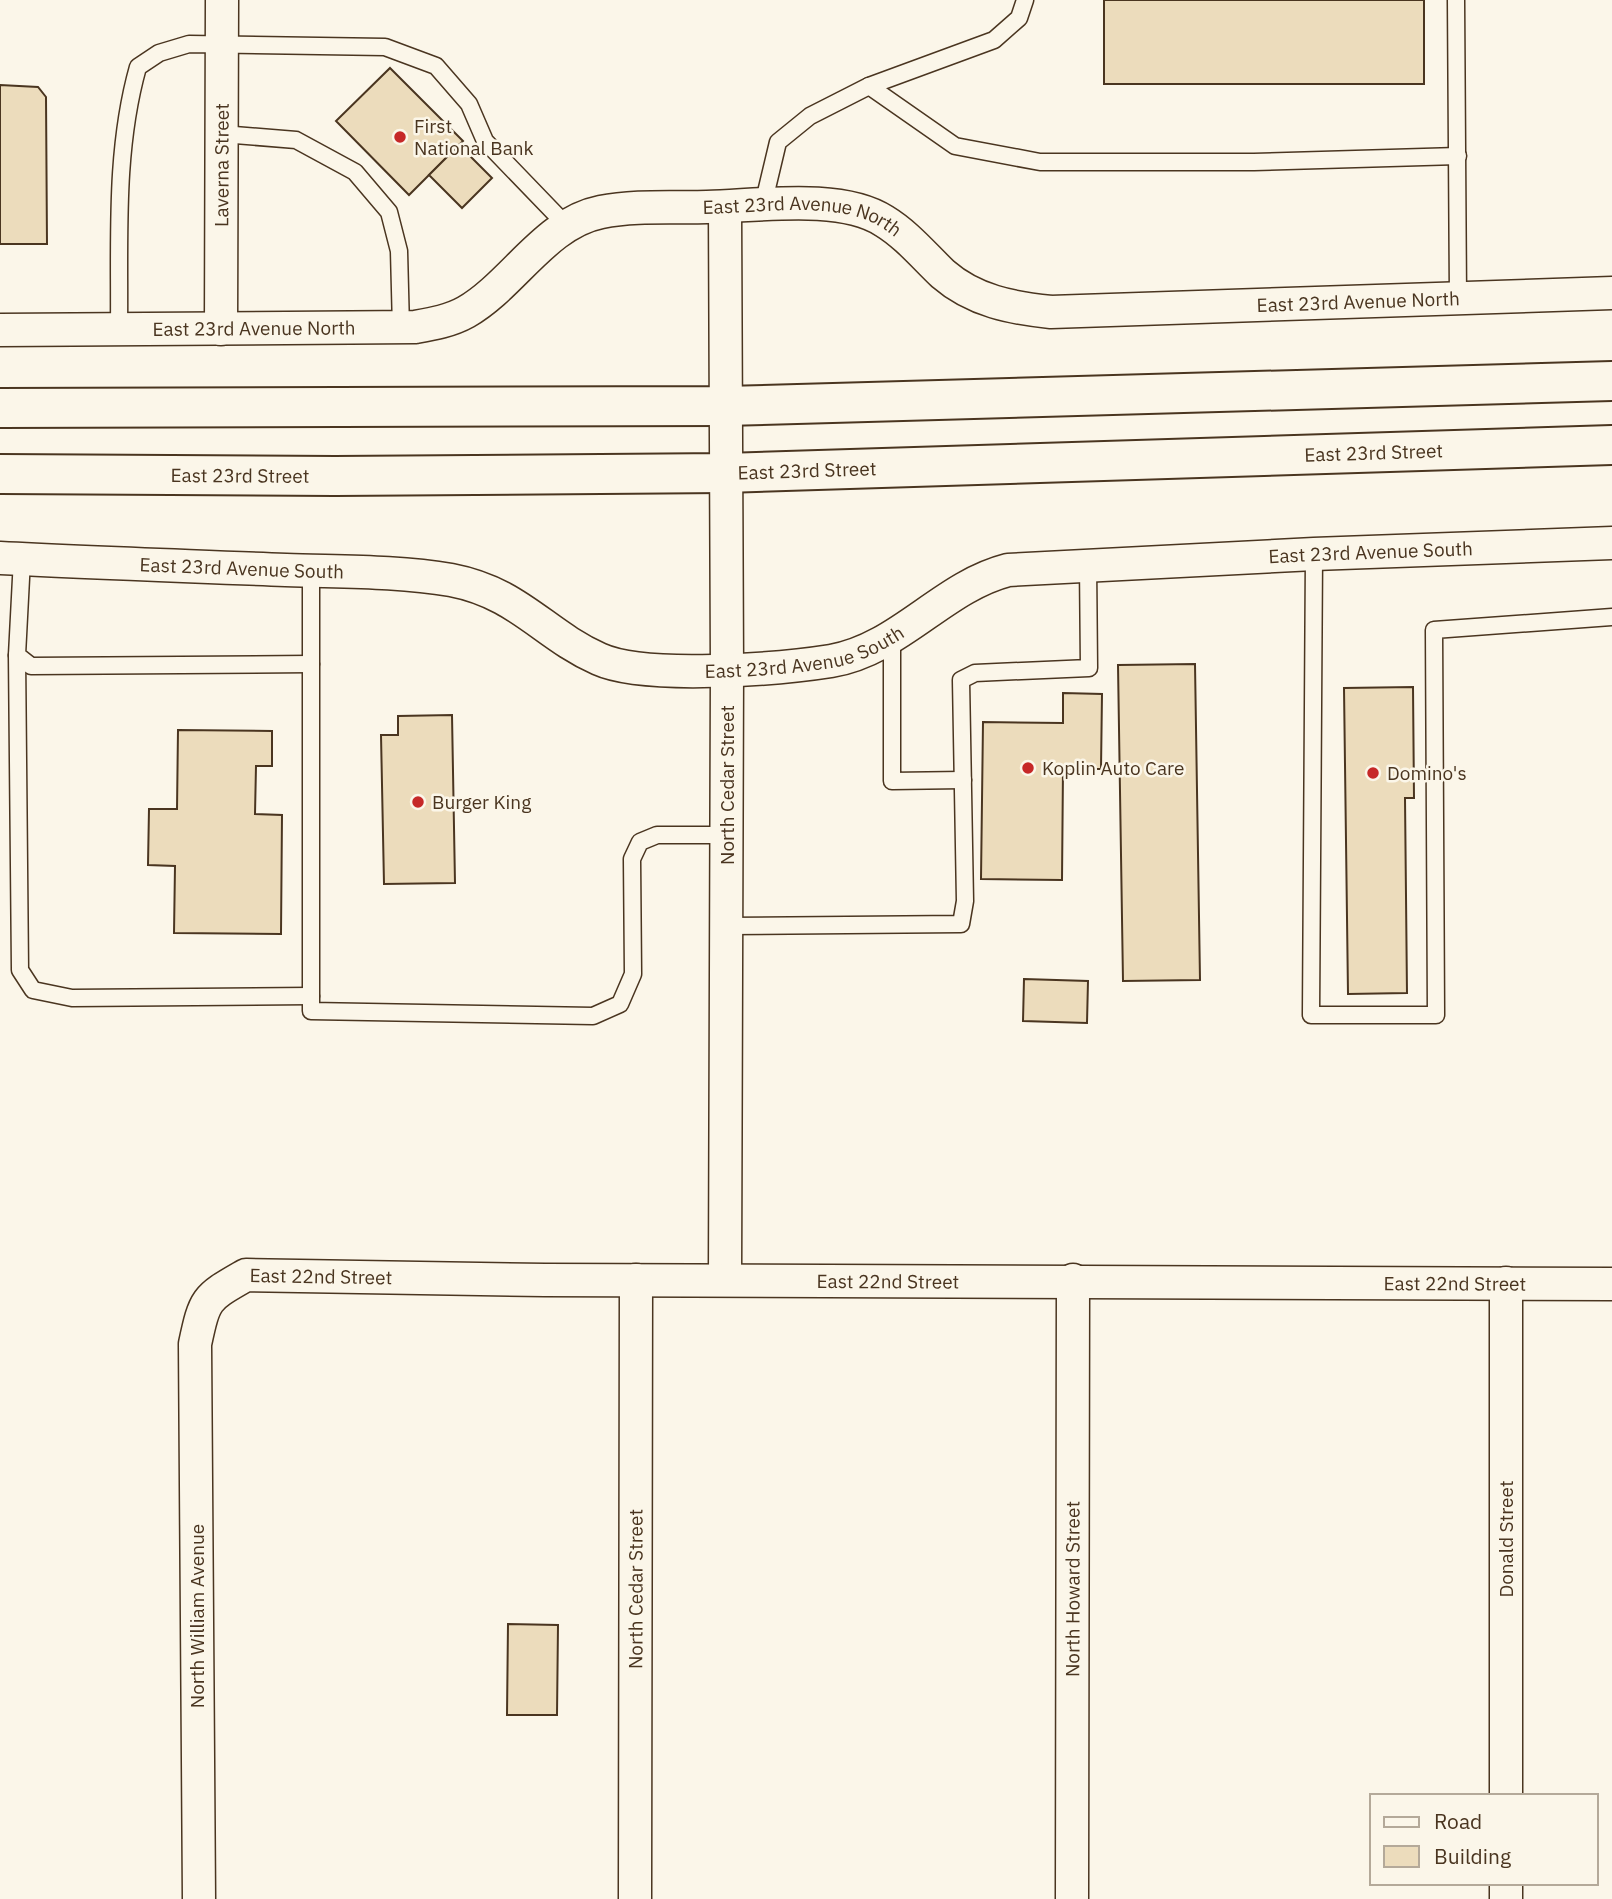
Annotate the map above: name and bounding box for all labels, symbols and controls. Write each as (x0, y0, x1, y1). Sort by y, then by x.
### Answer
street label: Laverna Street (209, 103, 234, 227)
place label: First National Bank (414, 114, 534, 160)
marker: First National Bank (392, 129, 408, 145)
street label: East 23rd Avenue North (702, 191, 907, 241)
street label: East 23rd Avenue North (1256, 286, 1460, 317)
street label: East 23rd Avenue North (152, 315, 356, 341)
street label: East 23rd Street (1304, 438, 1443, 467)
street label: East 23rd Street (737, 456, 877, 485)
street label: East 23rd Street (170, 463, 309, 488)
street label: East 23rd Avenue South (1268, 536, 1473, 568)
street label: East 23rd Avenue South (139, 552, 344, 584)
street label: East 23rd Avenue South (704, 620, 908, 683)
street label: North Cedar Street (715, 705, 739, 865)
place label: Koplin Auto Care (1042, 756, 1184, 780)
marker: Koplin Auto Care (1020, 760, 1036, 776)
place label: Domino's (1387, 761, 1467, 785)
marker: Domino's (1365, 765, 1381, 781)
place label: Burger King (432, 790, 531, 814)
marker: Burger King (410, 794, 426, 810)
street label: East 22nd Street (249, 1263, 392, 1289)
street label: East 22nd Street (816, 1269, 959, 1294)
street label: East 22nd Street (1383, 1271, 1526, 1296)
street label: Donald Street (1494, 1480, 1518, 1598)
street label: North Howard Street (1060, 1501, 1085, 1677)
street label: North Cedar Street (623, 1509, 648, 1669)
street label: North William Avenue (185, 1524, 209, 1708)
legend (1370, 1794, 1598, 1885)
text: Road (1434, 1807, 1482, 1835)
text: Building (1434, 1842, 1511, 1870)

